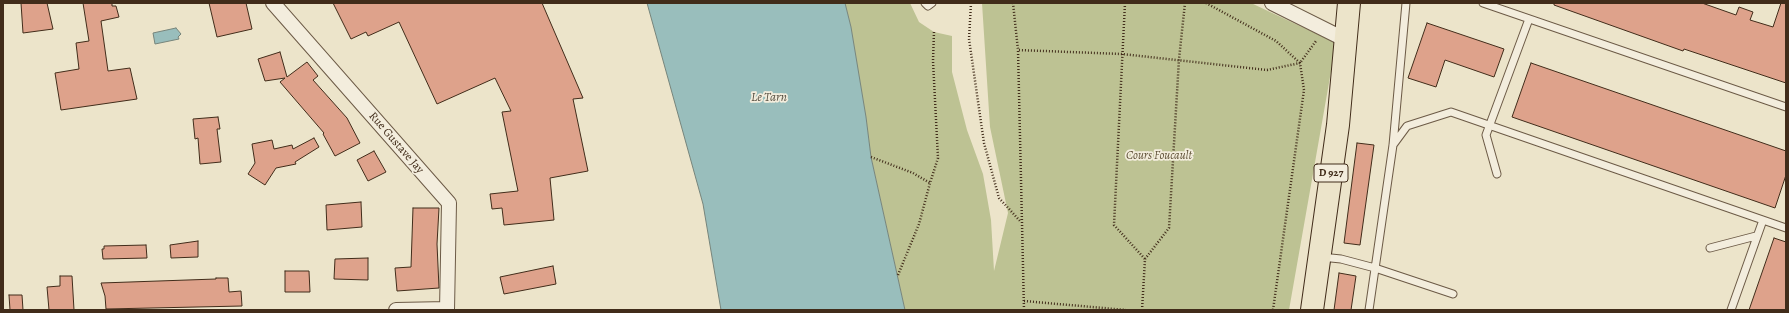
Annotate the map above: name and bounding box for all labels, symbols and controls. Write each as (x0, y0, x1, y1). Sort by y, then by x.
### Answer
water label: Le Tarn (751, 90, 787, 106)
street label: Rue Gustave Jay (365, 109, 427, 177)
park label: Cours Foucault (1126, 149, 1192, 163)
road number: D 927 (1314, 164, 1348, 182)

